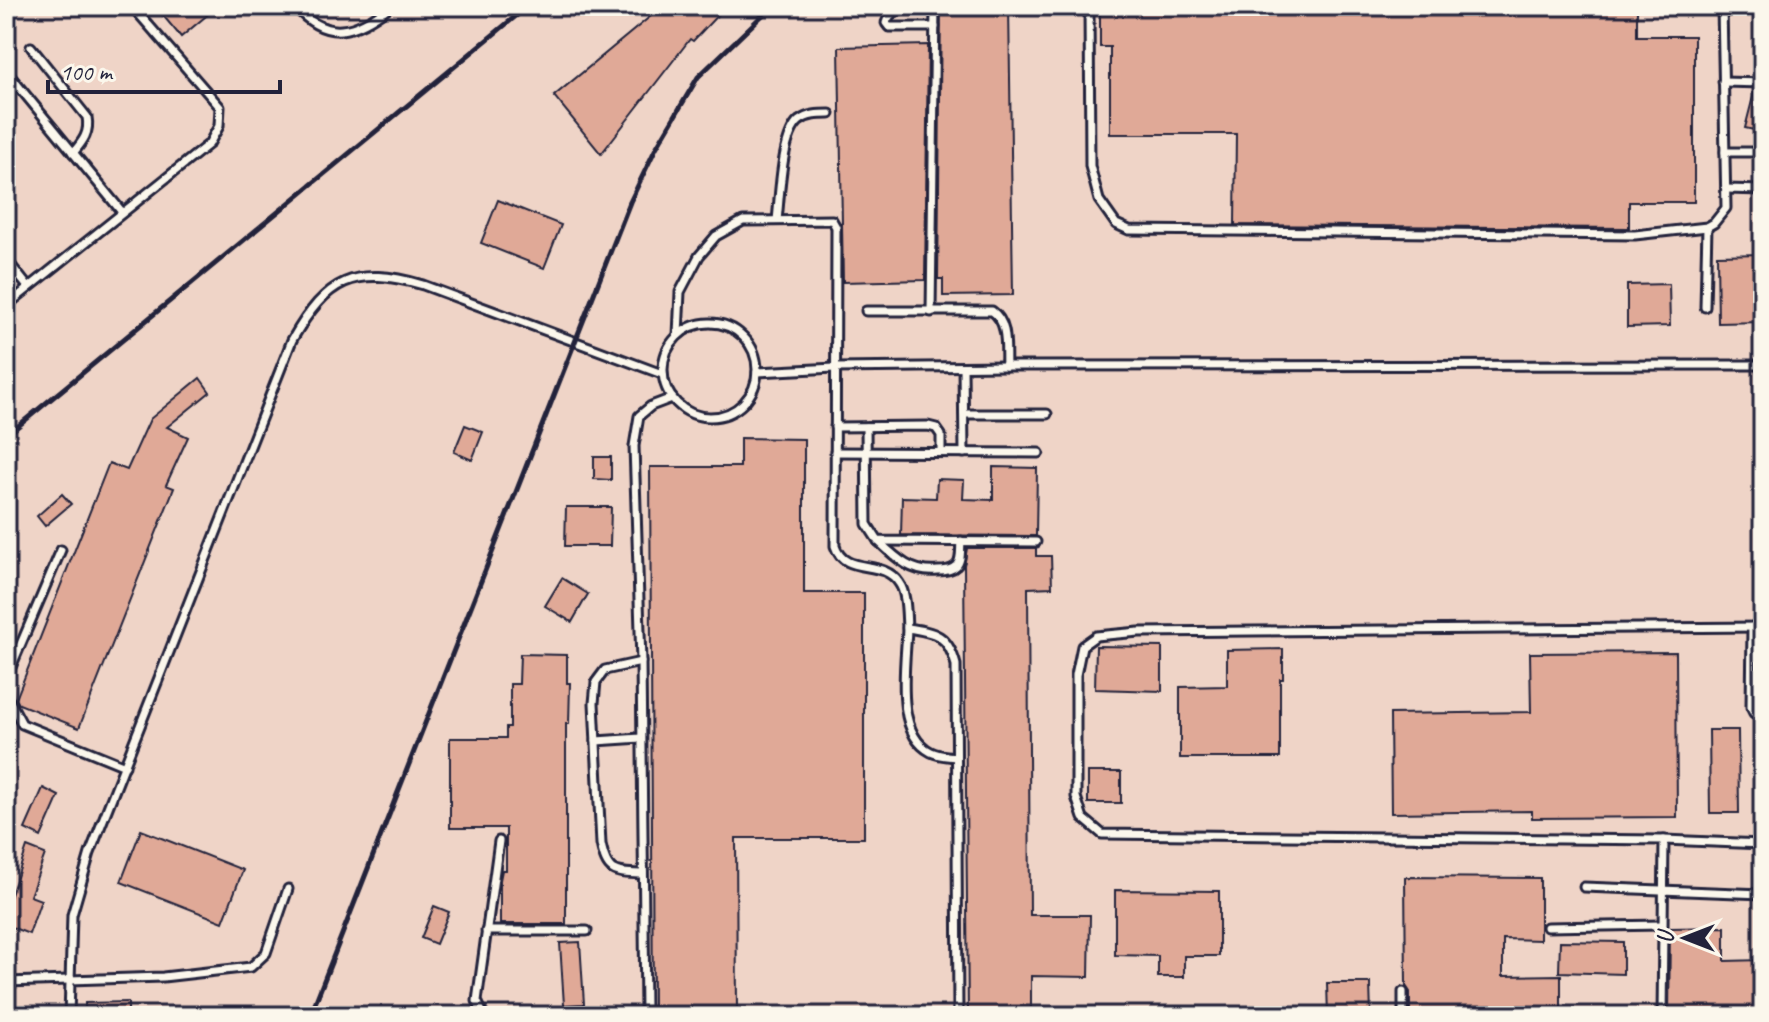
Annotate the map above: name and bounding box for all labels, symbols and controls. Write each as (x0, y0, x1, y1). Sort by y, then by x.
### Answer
scale bar (48, 44, 280, 94)
text: 100 m (60, 57, 114, 87)
north arrow (1645, 898, 1725, 978)
text: U (1652, 928, 1680, 943)

